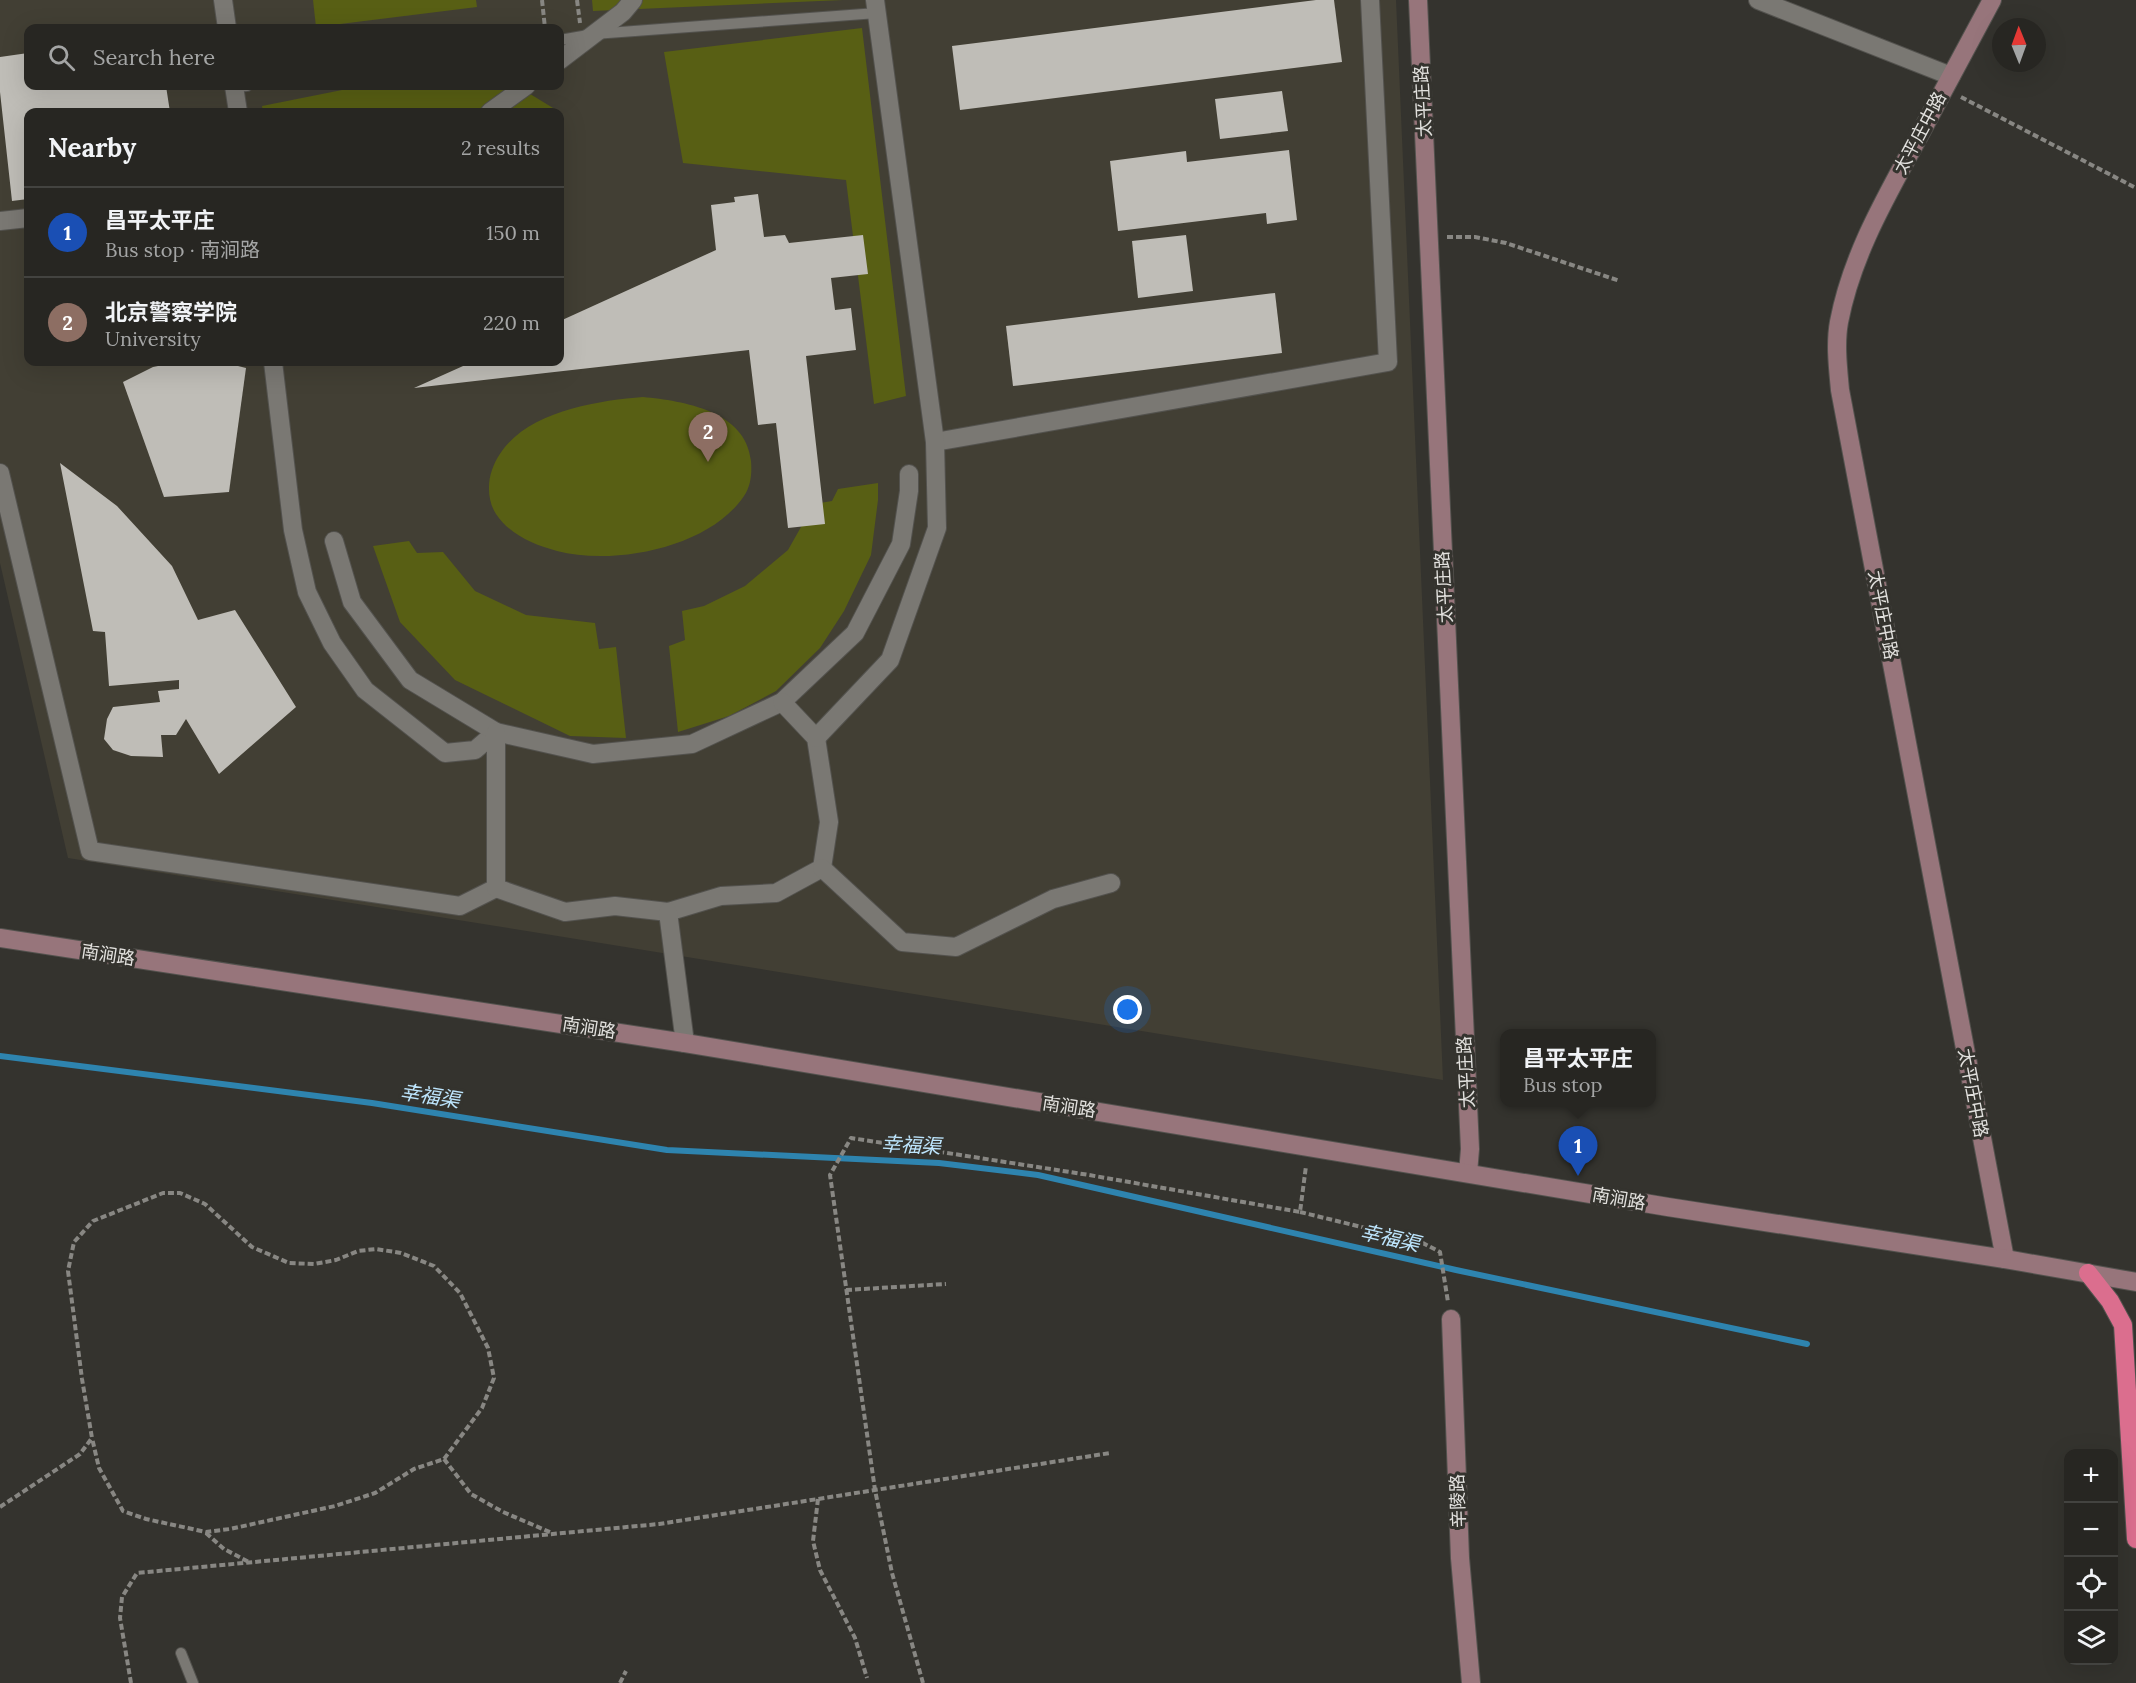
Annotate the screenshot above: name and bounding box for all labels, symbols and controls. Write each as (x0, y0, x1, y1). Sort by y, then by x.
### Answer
north arrow (1992, 18, 2046, 72)
search box (24, 24, 564, 90)
icon: search (45, 41, 78, 74)
text: Search here (93, 43, 215, 71)
street label: 太平庄路 (1409, 64, 1436, 138)
street label: 太平庄中路 (1888, 88, 1951, 178)
text: Nearby (48, 131, 136, 164)
text: 2 results (461, 135, 540, 160)
text: 昌平太平庄 (105, 206, 215, 234)
text: 1 (63, 220, 72, 245)
text: 150 m (486, 220, 540, 245)
text: Bus stop · 南涧路 (105, 237, 260, 262)
text: 北京警察学院 (105, 298, 237, 326)
text: 2 (62, 310, 73, 335)
text: 220 m (483, 310, 540, 335)
text: University (105, 326, 201, 351)
pin: 2 (688, 412, 728, 462)
street label: 太平庄路 (1430, 550, 1457, 624)
street label: 太平庄中路 (1864, 569, 1903, 661)
street label: 南涧路 (80, 939, 137, 970)
your location (1113, 995, 1142, 1024)
street label: 南涧路 (561, 1012, 618, 1043)
popup (1500, 1029, 1656, 1107)
street label: 太平庄路 (1452, 1035, 1479, 1109)
text: 昌平太平庄 (1523, 1044, 1633, 1072)
street label: 太平庄中路 (1954, 1047, 1993, 1139)
text: Bus stop (1523, 1072, 1602, 1097)
water label: 幸福渠 (398, 1078, 465, 1113)
street label: 南涧路 (1041, 1091, 1098, 1122)
pin: 1 (1558, 1126, 1598, 1176)
water label: 幸福渠 (880, 1130, 945, 1159)
street label: 南涧路 (1591, 1182, 1648, 1215)
water label: 幸福渠 (1358, 1219, 1425, 1257)
map controls (2064, 1449, 2118, 1665)
button: + (2064, 1449, 2118, 1503)
street label: 辛陵路 (1445, 1474, 1470, 1528)
button: − (2064, 1503, 2118, 1557)
button: locate (2064, 1557, 2118, 1611)
button: layers (2064, 1611, 2118, 1665)

